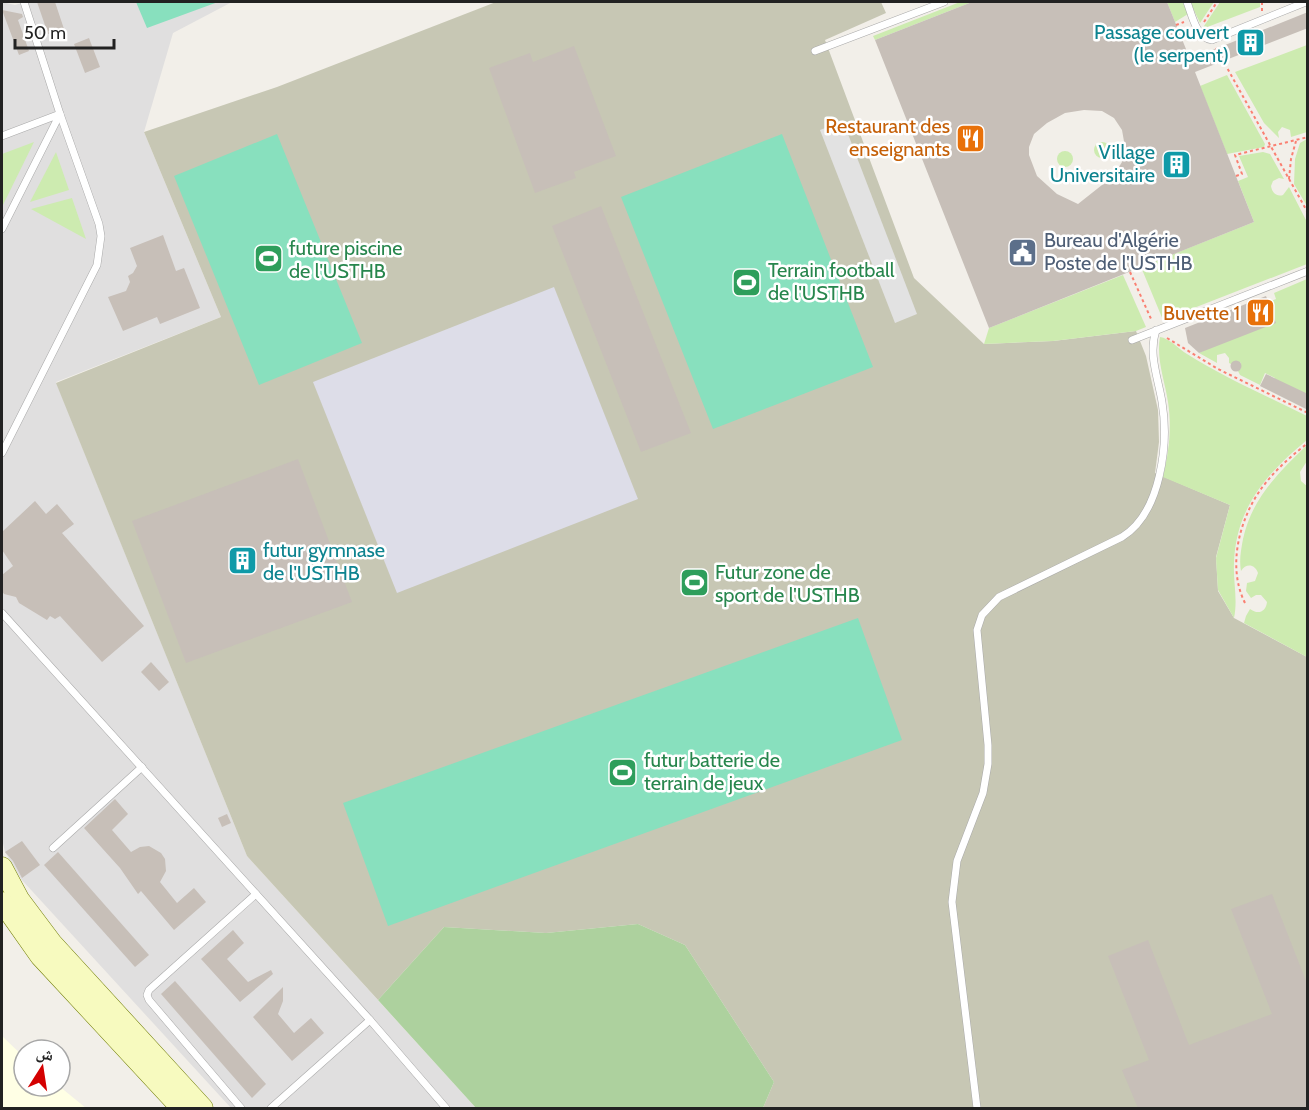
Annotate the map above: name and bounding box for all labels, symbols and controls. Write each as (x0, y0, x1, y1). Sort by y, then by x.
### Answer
scale bar (15, 12, 114, 50)
place label: Passage couvert (le serpent) (1094, 20, 1229, 67)
text: 50 m (24, 22, 66, 44)
building icon: Passage couvert (le serpent) (1234, 27, 1266, 59)
place label: Restaurant des enseignants (825, 114, 950, 161)
restaurant icon: Restaurant des enseignants (955, 122, 987, 154)
place label: Village Universitaire (1050, 140, 1155, 187)
building icon: Village Universitaire (1160, 148, 1192, 180)
place label: Bureau d'Algérie Poste de l'USTHB (1044, 228, 1193, 275)
place label: future piscine de l'USTHB (289, 236, 403, 283)
public building icon: Bureau d'Algérie Poste de l'USTHB (1007, 236, 1039, 268)
sports icon: future piscine de l'USTHB (252, 243, 284, 275)
place label: Terrain football de l'USTHB (768, 258, 895, 305)
sports icon: Terrain football de l'USTHB (731, 266, 763, 298)
restaurant icon: Buvette 1 (1245, 297, 1277, 329)
place label: Buvette 1 (1163, 301, 1240, 325)
place label: futur gymnase de l'USTHB (263, 538, 385, 585)
building icon: futur gymnase de l'USTHB (226, 545, 258, 577)
place label: Futur zone de sport de l'USTHB (715, 560, 860, 607)
sports icon: Futur zone de sport de l'USTHB (678, 567, 710, 599)
place label: futur batterie de terrain de jeux (644, 748, 780, 795)
sports icon: futur batterie de terrain de jeux (607, 756, 639, 788)
north arrow (12, 1038, 72, 1098)
text: ش (35, 1043, 55, 1065)

